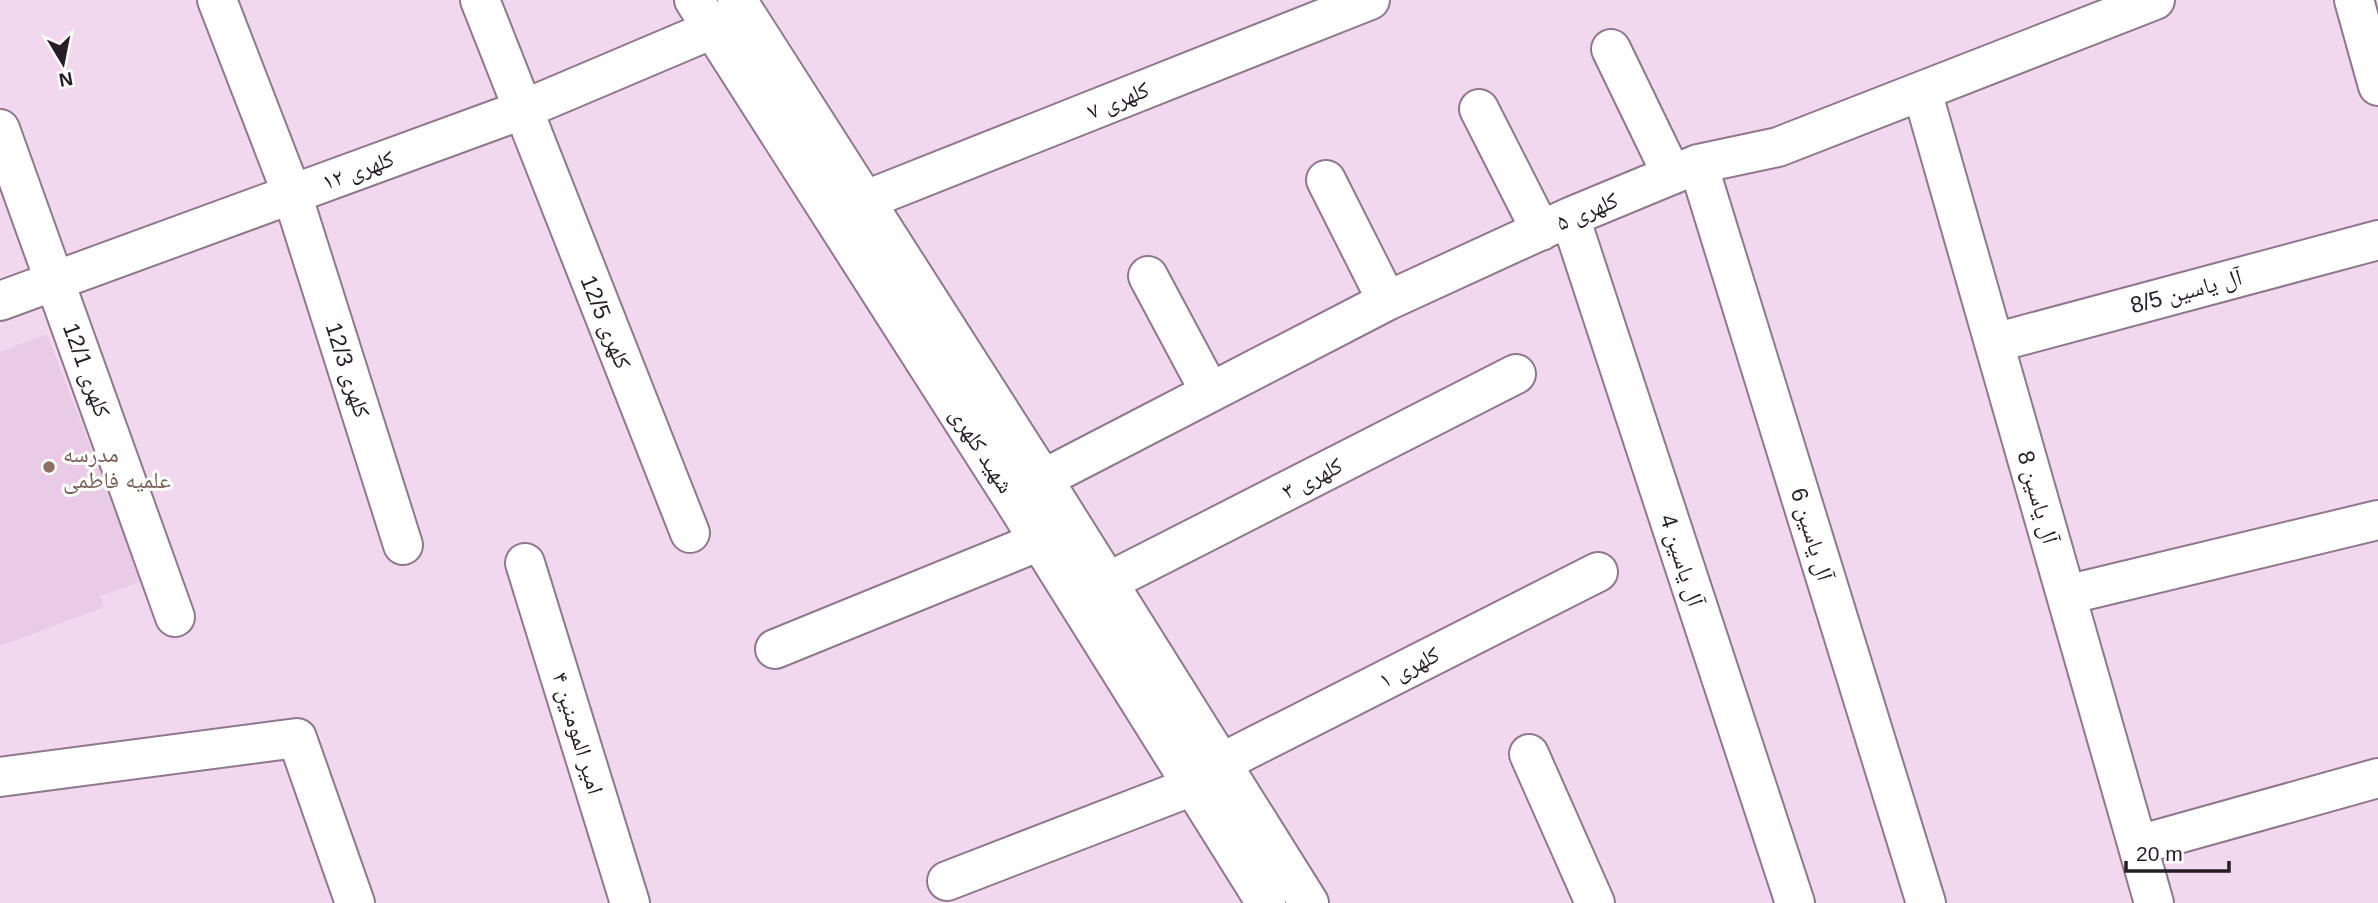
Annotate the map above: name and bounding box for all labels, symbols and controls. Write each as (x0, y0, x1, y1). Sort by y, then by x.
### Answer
north arrow (28, 28, 98, 98)
text: N (57, 68, 74, 91)
street label: کلهری ۷ (1083, 76, 1153, 125)
street label: کلهری ۱۲ (319, 145, 398, 196)
street label: کلهری ۵ (1552, 186, 1622, 236)
street label: آل یاسین 8/5 (2127, 263, 2246, 319)
street label: کلهری 12/5 (575, 271, 637, 373)
street label: کلهری 12/1 (57, 319, 116, 422)
street label: کلهری 12/3 (319, 319, 376, 422)
street label: شهید کلهری (944, 402, 1019, 498)
place label: مدرسه علمیه فاطمی (63, 441, 171, 494)
street label: آل یاسین 8 (2011, 448, 2064, 548)
street label: کلهری ۳ (1278, 452, 1347, 505)
marker: مدرسه علمیه فاطمی (41, 459, 57, 475)
street label: آل یاسین 6 (1785, 485, 1839, 585)
street label: آل یاسین 4 (1654, 511, 1709, 611)
street label: کلهری ۱ (1375, 641, 1444, 694)
street label: امیر المومنین ۴ (546, 669, 609, 797)
scale bar (2126, 830, 2229, 874)
text: 20 m (2136, 842, 2183, 865)

